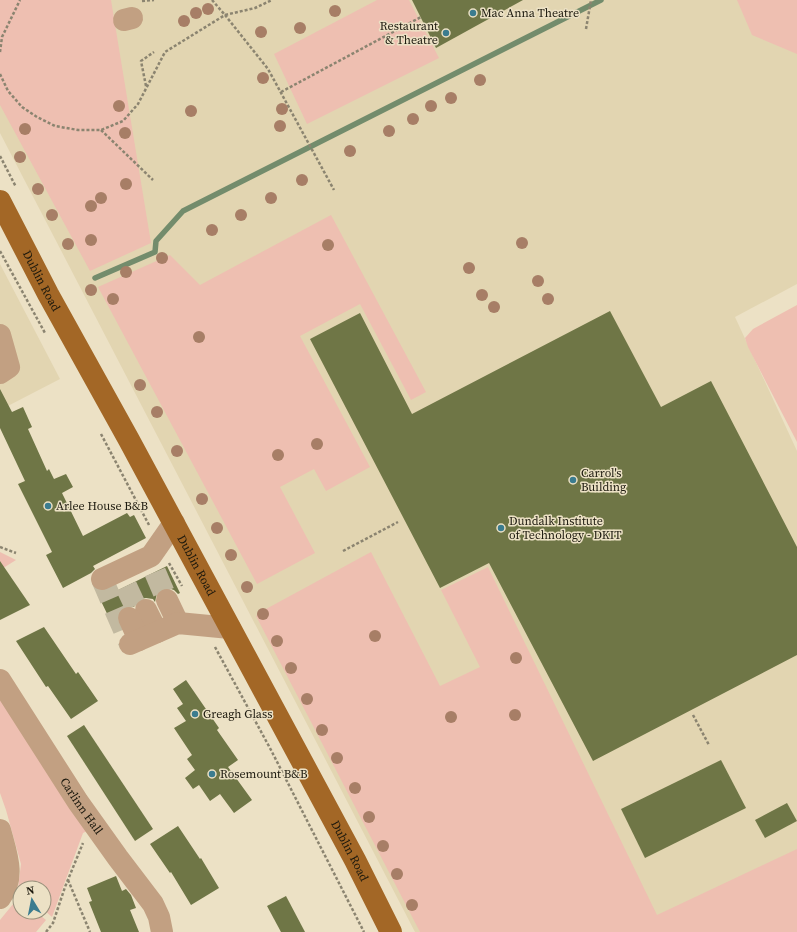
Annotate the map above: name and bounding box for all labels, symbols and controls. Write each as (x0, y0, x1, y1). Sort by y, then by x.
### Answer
place label: Mac Anna Theatre (481, 5, 579, 21)
marker: Mac Anna Theatre (468, 8, 478, 18)
place label: Restaurant & Theatre (380, 18, 438, 48)
marker: Restaurant & Theatre (441, 28, 451, 38)
street label: Dublin Road (19, 248, 64, 314)
place label: Carrol's Building (581, 465, 626, 495)
marker: Carrol's Building (568, 475, 578, 485)
place label: Arlee House B&B (56, 498, 149, 514)
marker: Arlee House B&B (43, 501, 53, 511)
place label: Dundalk Institute of Technology - DKIT (509, 513, 622, 543)
marker: Dundalk Institute of Technology - DKIT (496, 523, 506, 533)
street label: Dublin Road (174, 532, 219, 599)
place label: Greagh Glass (203, 706, 272, 722)
marker: Greagh Glass (190, 709, 200, 719)
place label: Rosemount B&B (220, 766, 308, 782)
marker: Rosemount B&B (207, 769, 217, 779)
street label: Carlinn Hall (56, 774, 107, 838)
street label: Dublin Road (327, 817, 372, 884)
north arrow (12, 880, 52, 920)
text: N (25, 883, 36, 899)

